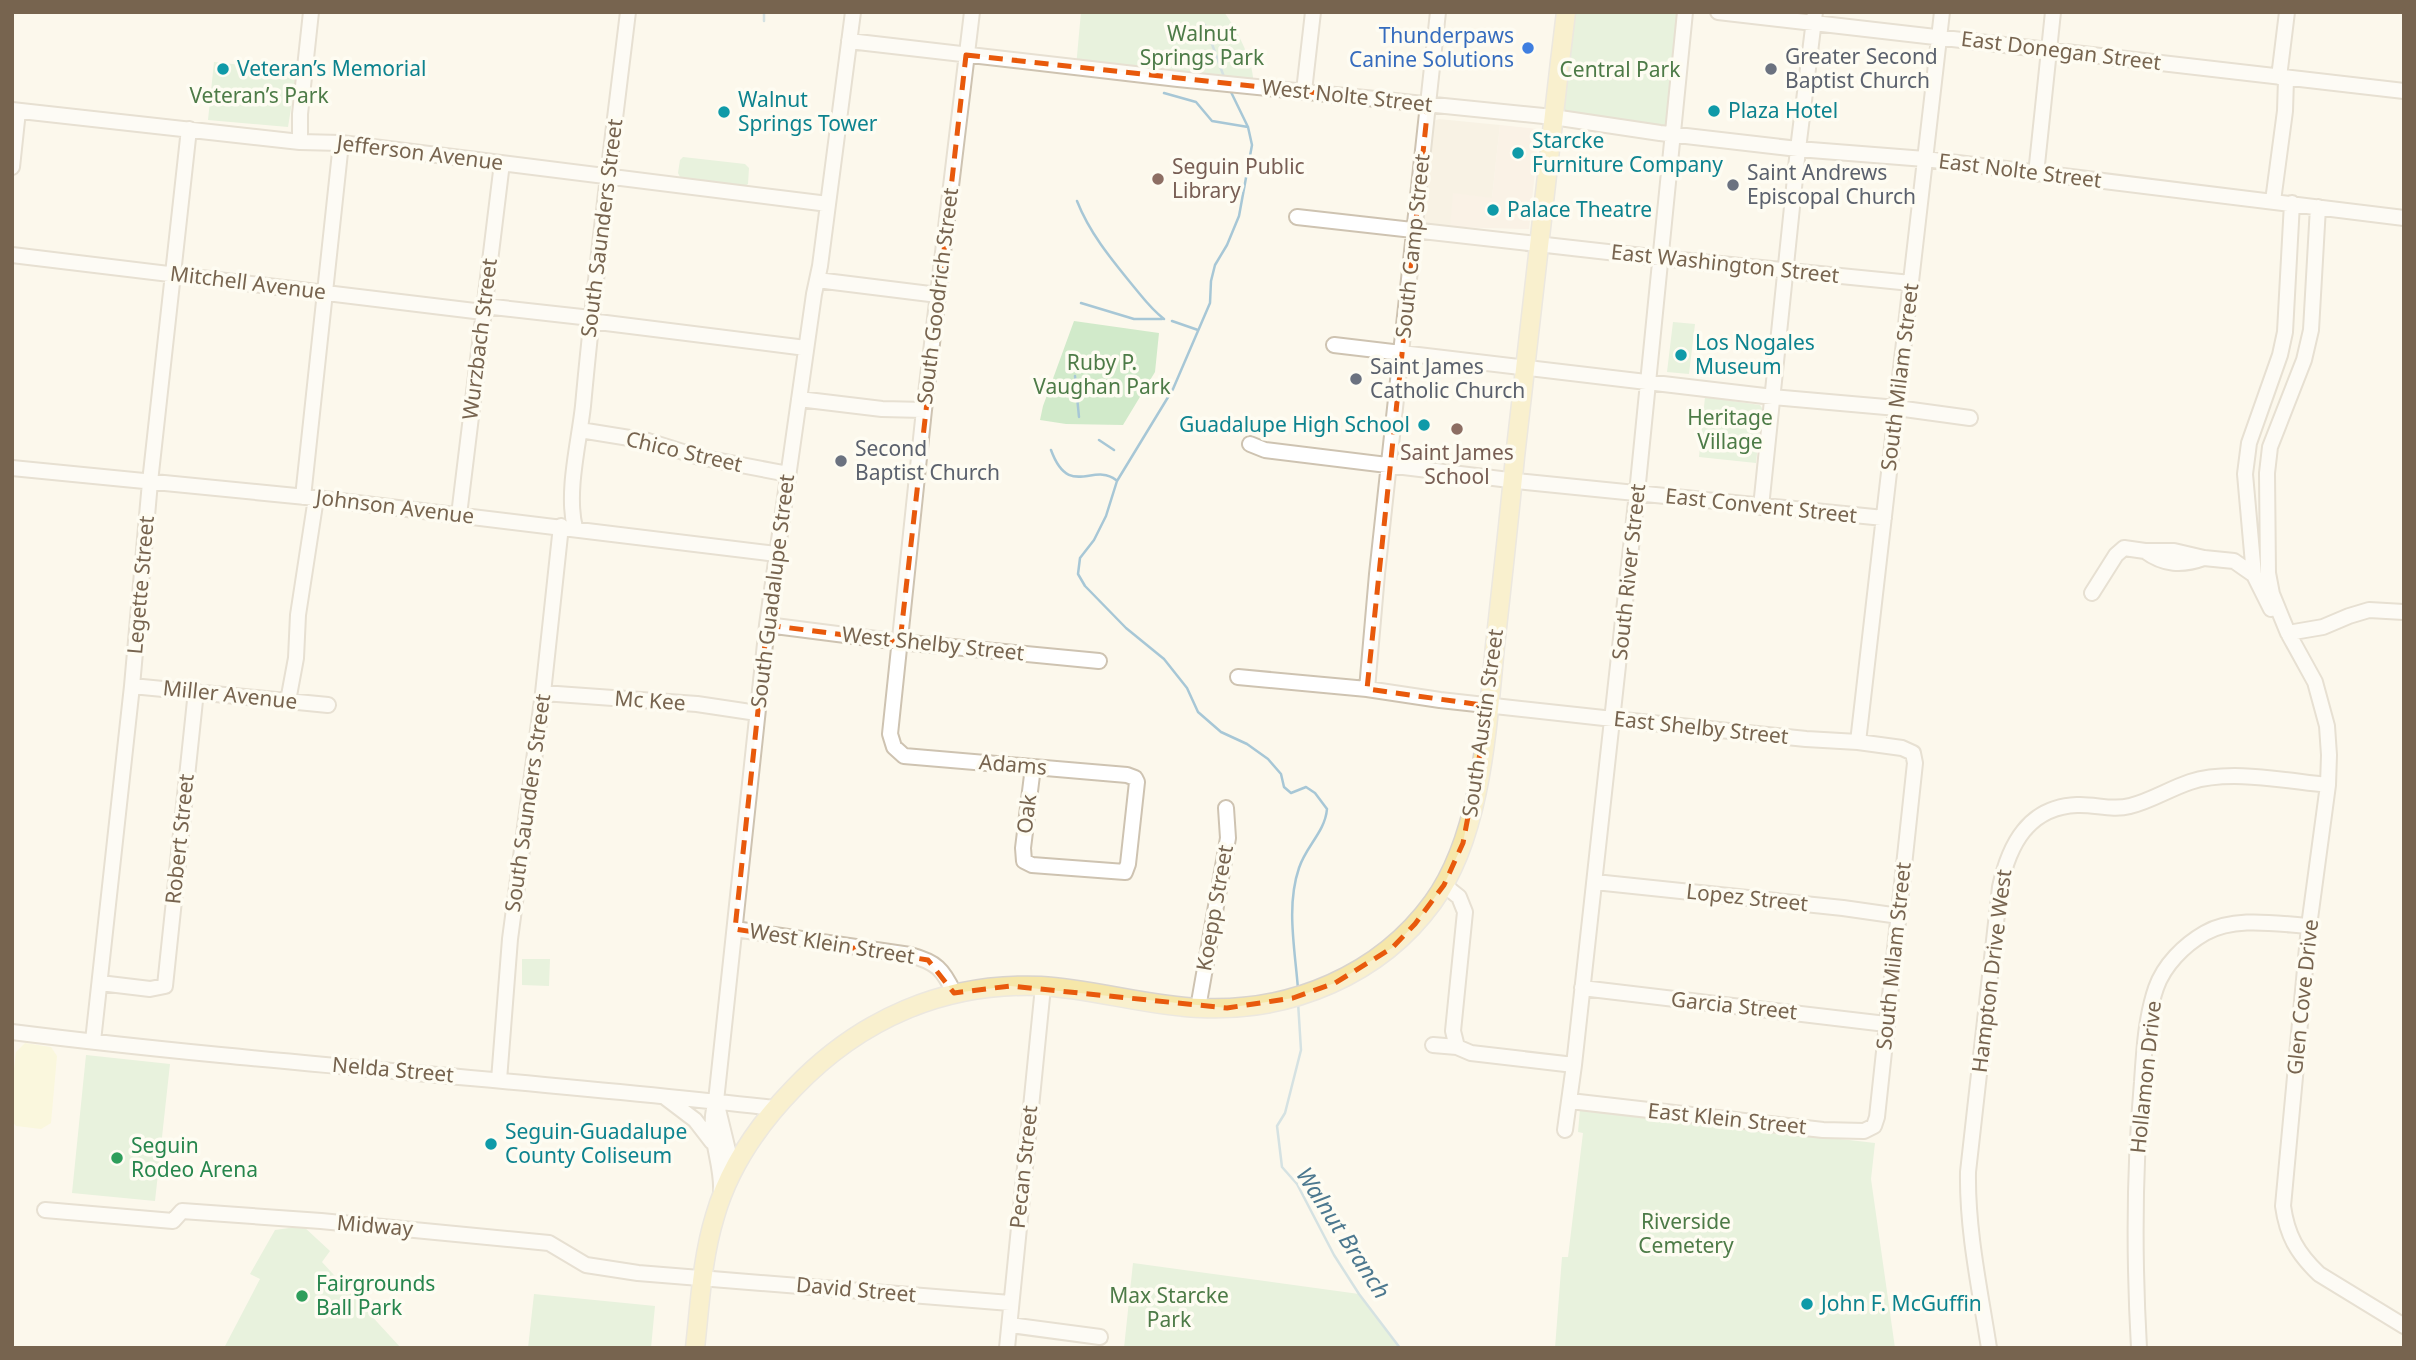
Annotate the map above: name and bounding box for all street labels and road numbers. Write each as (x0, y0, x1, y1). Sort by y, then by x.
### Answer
street label: East Donegan Street (1960, 24, 2163, 76)
street label: West Nolte Street (1260, 72, 1434, 118)
street label: South Saunders Street (574, 117, 628, 339)
street label: Jefferson Avenue (333, 128, 505, 176)
street label: East Nolte Street (1937, 146, 2104, 194)
street label: South Camp Street (1388, 152, 1436, 339)
street label: South Goodrich Street (910, 186, 964, 406)
street label: East Washington Street (1610, 237, 1841, 289)
street label: Wurzbach Street (455, 256, 503, 421)
street label: Mitchell Avenue (169, 259, 328, 305)
street label: South Milam Street (1874, 281, 1924, 472)
street label: Chico Street (623, 424, 746, 478)
street label: South Guadalupe Street (744, 472, 800, 709)
street label: East Convent Street (1664, 481, 1859, 529)
street label: Johnson Avenue (312, 482, 476, 530)
street label: South River Street (1605, 482, 1651, 661)
street label: Legette Street (120, 514, 160, 655)
street label: West Shelby Street (841, 620, 1026, 667)
street label: South Austin Street (1455, 627, 1509, 819)
street label: Miller Avenue (162, 673, 299, 715)
street label: Mc Kee (614, 684, 687, 716)
street label: South Saunders Street (498, 692, 556, 914)
street label: East Shelby Street (1612, 704, 1790, 750)
street label: Adams (978, 747, 1048, 781)
street label: Robert Street (158, 772, 200, 905)
street label: Oak (1010, 792, 1042, 835)
street label: Koepp Street (1189, 842, 1239, 973)
street label: South Milam Street (1869, 860, 1917, 1051)
street label: Hampton Drive West (1965, 867, 2017, 1074)
street label: Lopez Street (1685, 877, 1810, 917)
street label: West Klein Street (748, 916, 917, 970)
street label: Glen Cove Drive (2280, 918, 2324, 1076)
street label: Garcia Street (1670, 984, 1799, 1026)
street label: Hollamon Drive (2123, 999, 2167, 1155)
street label: Nelda Street (331, 1050, 455, 1088)
street label: East Klein Street (1646, 1096, 1808, 1140)
street label: Pecan Street (1003, 1104, 1043, 1230)
street label: Midway (336, 1208, 415, 1242)
street label: David Street (795, 1270, 918, 1308)

